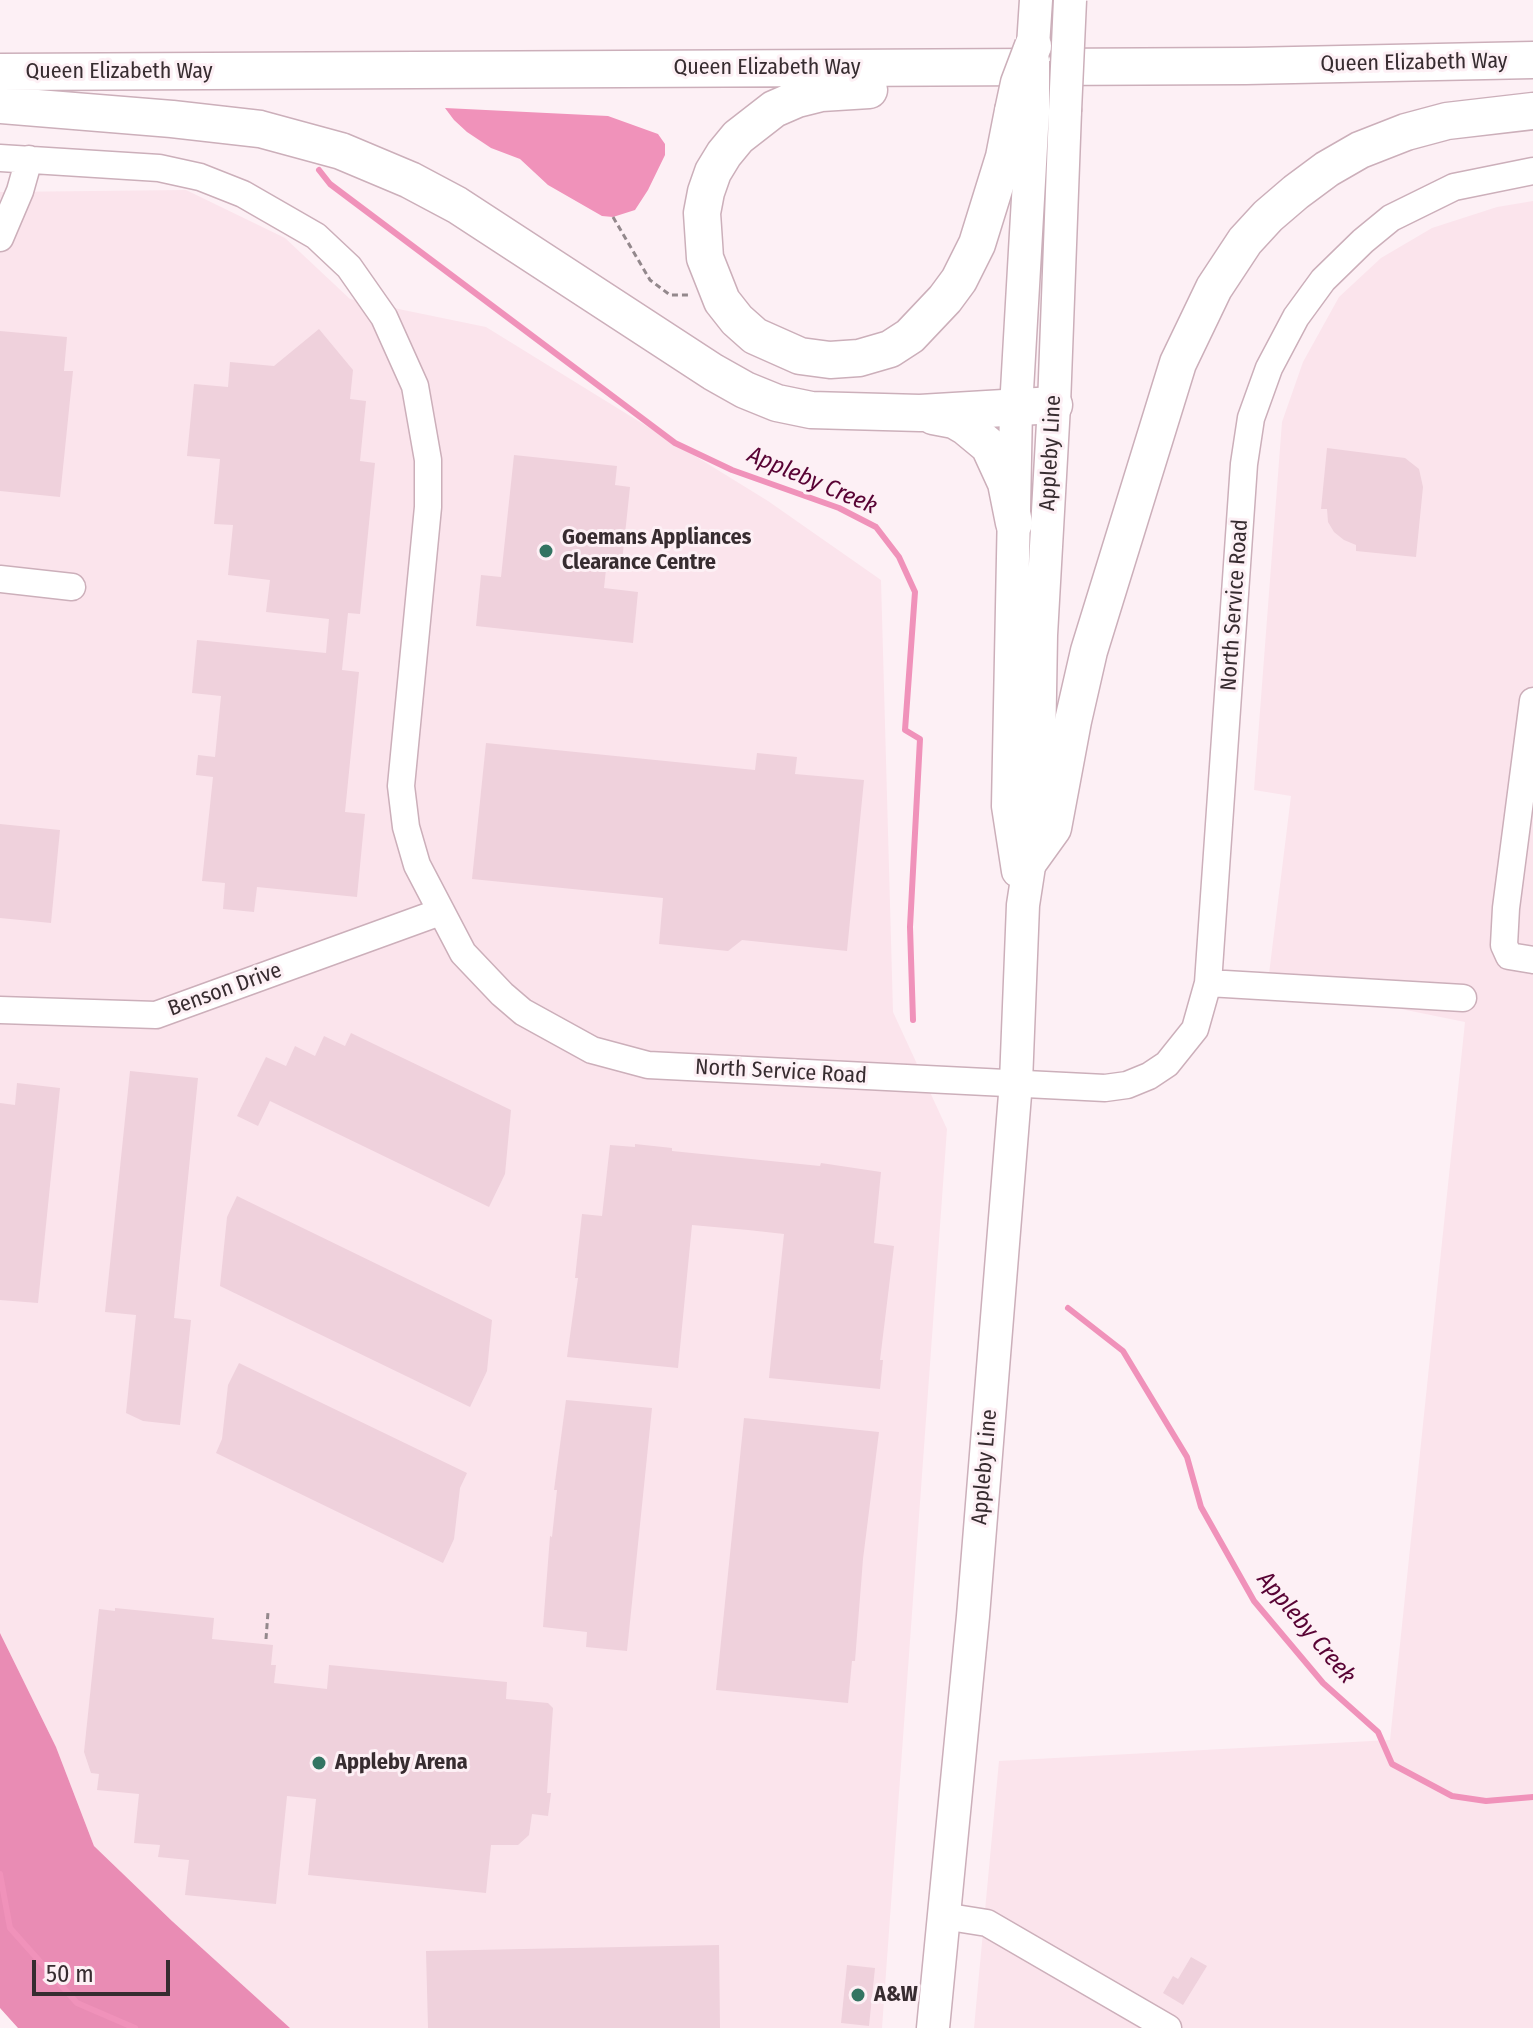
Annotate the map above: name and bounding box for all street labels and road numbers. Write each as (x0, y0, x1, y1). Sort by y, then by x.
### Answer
street label: Queen Elizabeth Way (1320, 48, 1508, 78)
street label: Queen Elizabeth Way (673, 55, 861, 81)
street label: Queen Elizabeth Way (25, 59, 213, 85)
street label: Appleby Line (1035, 394, 1067, 512)
street label: North Service Road (1216, 518, 1254, 692)
street label: Benson Drive (165, 957, 285, 1023)
street label: North Service Road (694, 1054, 868, 1090)
street label: Appleby Line (967, 1408, 1003, 1526)

